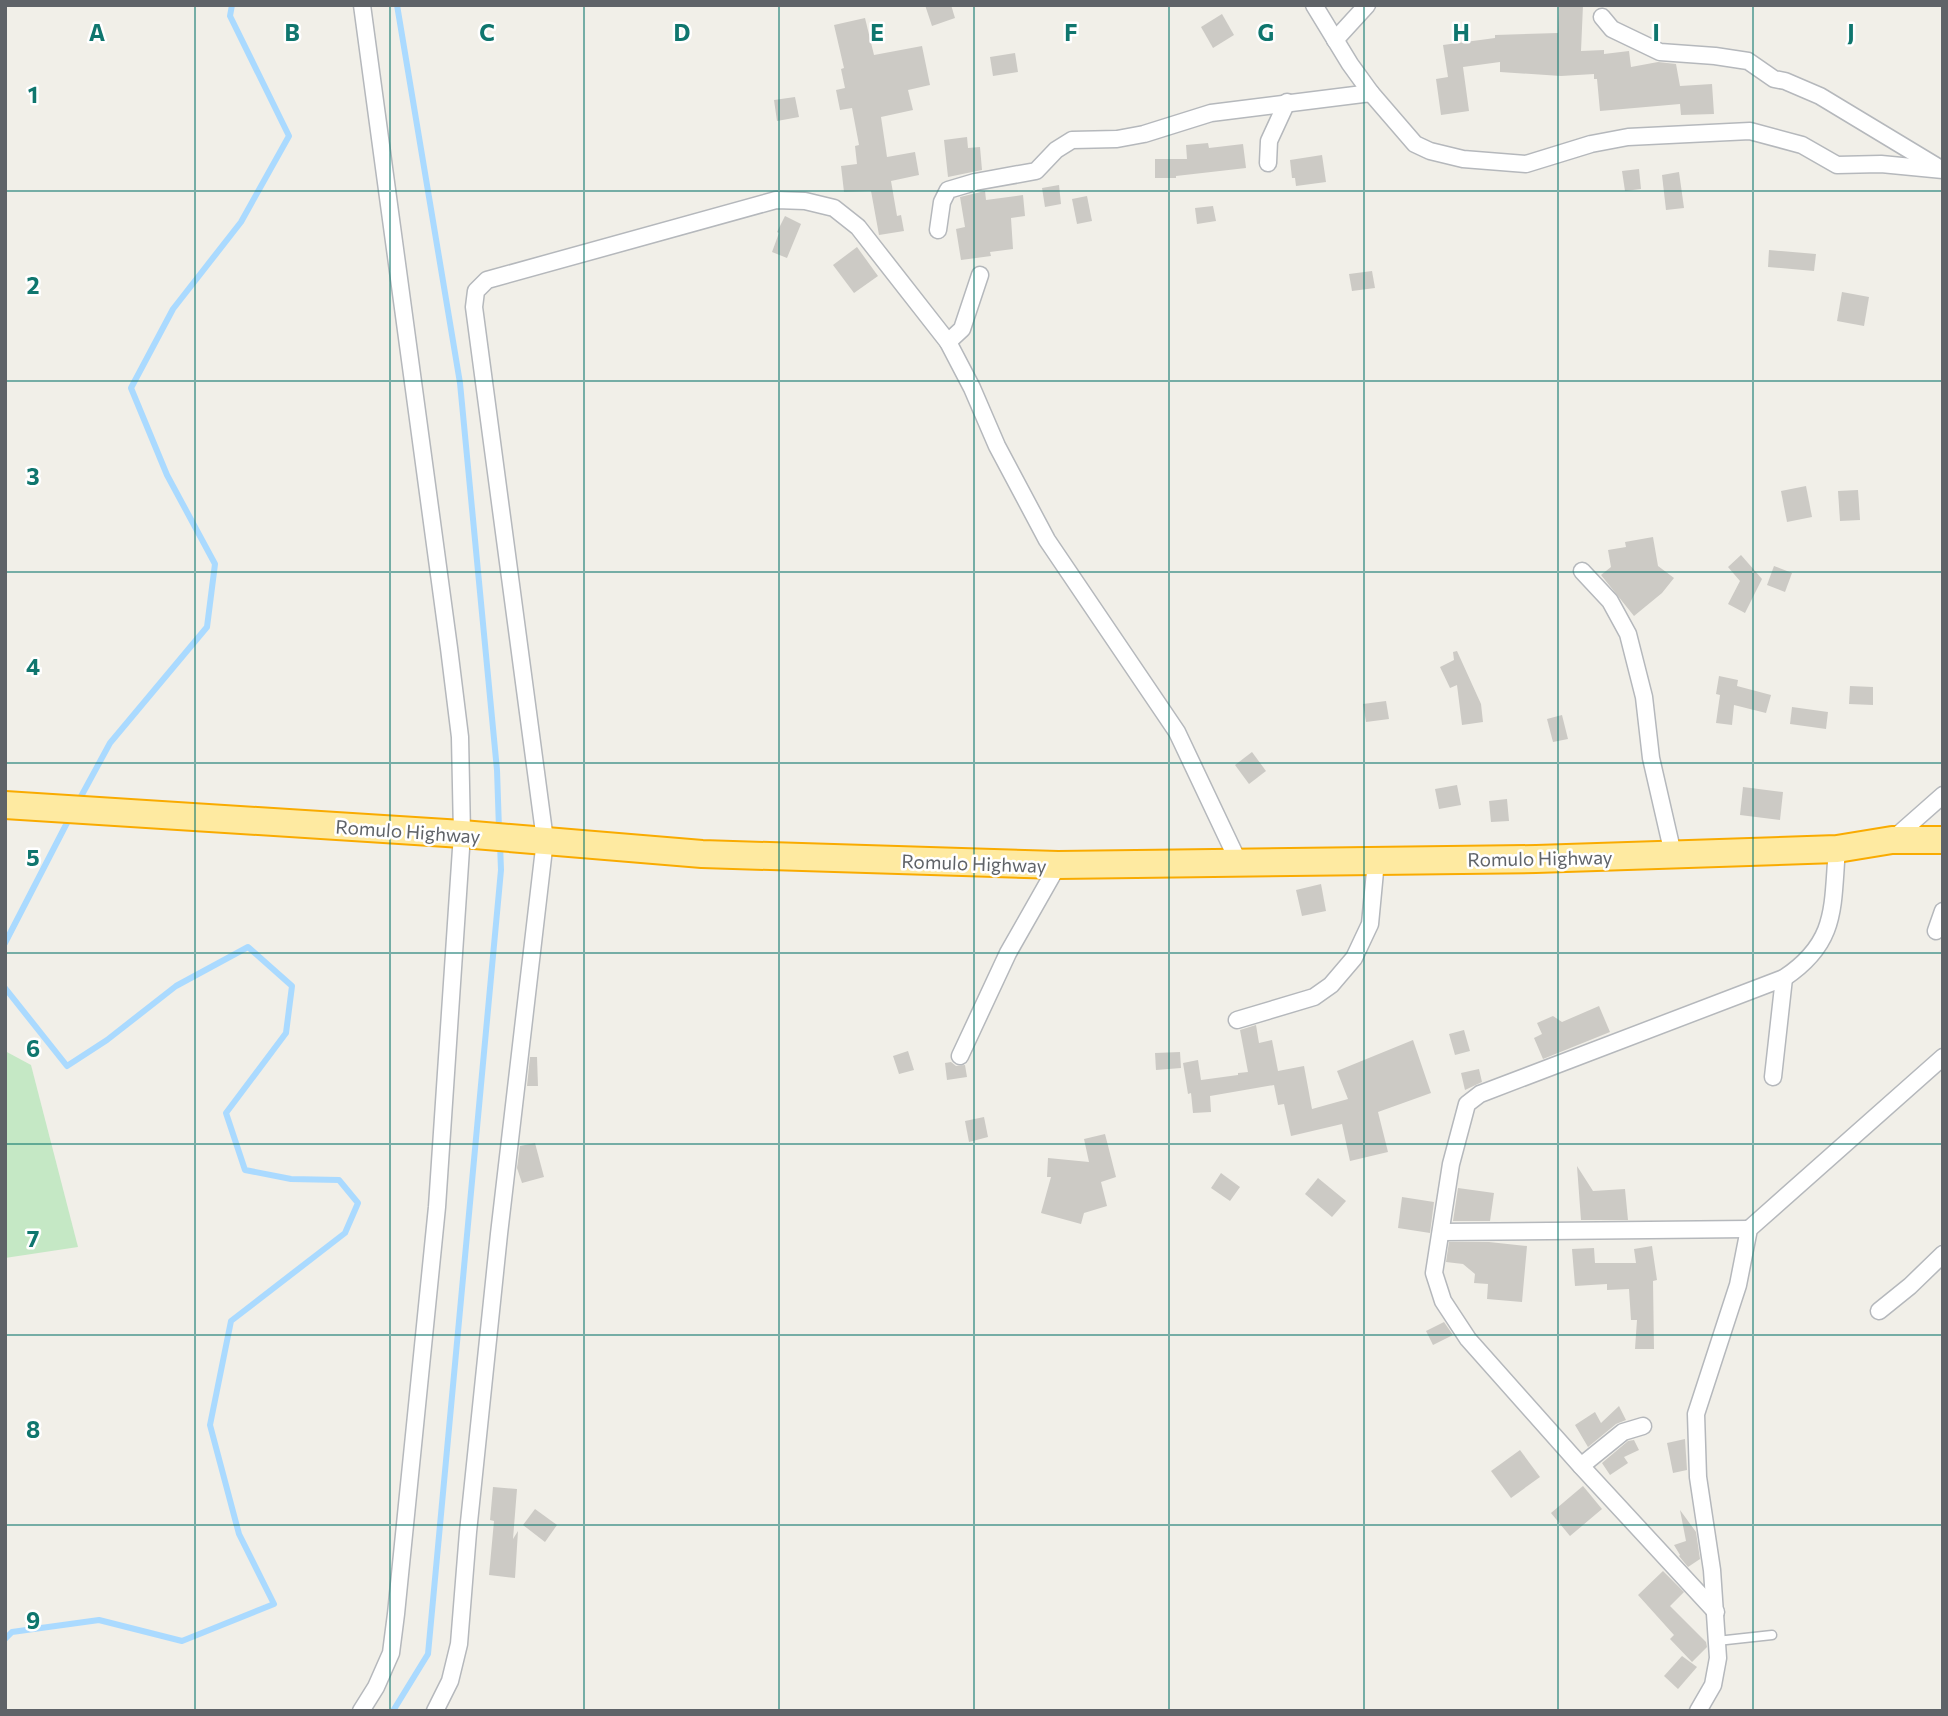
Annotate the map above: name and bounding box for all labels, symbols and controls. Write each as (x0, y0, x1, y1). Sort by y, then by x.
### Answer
text: A (89, 18, 106, 46)
text: B (284, 18, 300, 46)
text: C (479, 18, 495, 46)
text: D (674, 18, 691, 46)
text: E (870, 18, 884, 46)
text: F (1064, 18, 1078, 46)
text: G (1258, 18, 1274, 46)
text: H (1452, 18, 1470, 46)
text: I (1652, 18, 1660, 46)
text: J (1847, 18, 1855, 46)
text: 1 (28, 80, 38, 108)
text: 2 (26, 271, 40, 299)
text: 3 (26, 462, 40, 490)
text: 4 (26, 652, 40, 680)
street label: Romulo Highway (335, 814, 481, 848)
text: 5 (26, 843, 40, 871)
street label: Romulo Highway (1467, 845, 1613, 871)
street label: Romulo Highway (901, 849, 1047, 877)
text: 6 (26, 1034, 40, 1062)
text: 7 (27, 1224, 39, 1252)
text: 8 (26, 1415, 40, 1443)
text: 9 (26, 1606, 40, 1634)

